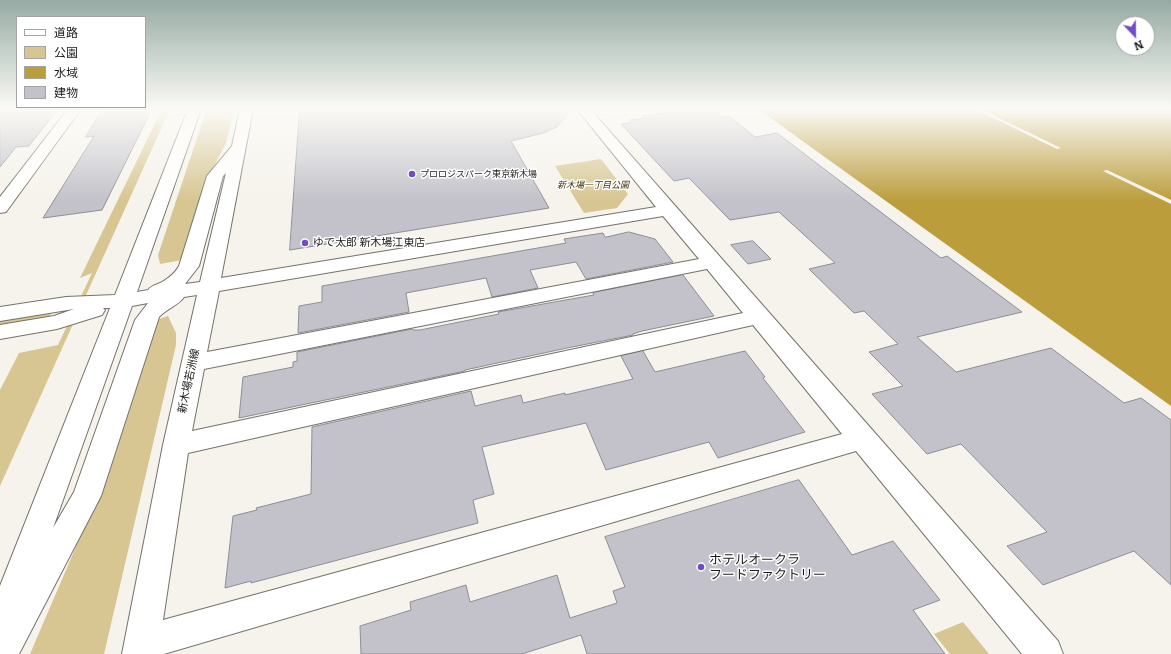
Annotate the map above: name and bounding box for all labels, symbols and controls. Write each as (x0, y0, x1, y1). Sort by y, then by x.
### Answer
legend (16, 16, 146, 108)
north arrow (1115, 16, 1155, 56)
text: 道路 (54, 23, 78, 41)
text: N (1132, 37, 1146, 55)
text: 公園 (54, 43, 78, 61)
text: 水域 (54, 63, 78, 81)
text: 建物 (54, 83, 78, 101)
marker: プロロジスパーク東京新木場 (407, 169, 417, 179)
place label: プロロジスパーク東京新木場 (420, 169, 537, 179)
park label: 新木場一丁目公園 (557, 180, 629, 190)
place label: ゆで太郎 新木場江東店 (313, 236, 425, 250)
marker: ゆで太郎 新木場江東店 (300, 238, 310, 248)
street label: 新木場若洲線 (176, 347, 202, 415)
place label: ホテルオークラ フードファクトリー (709, 552, 826, 583)
marker: ホテルオークラ フードファクトリー (696, 562, 706, 572)

